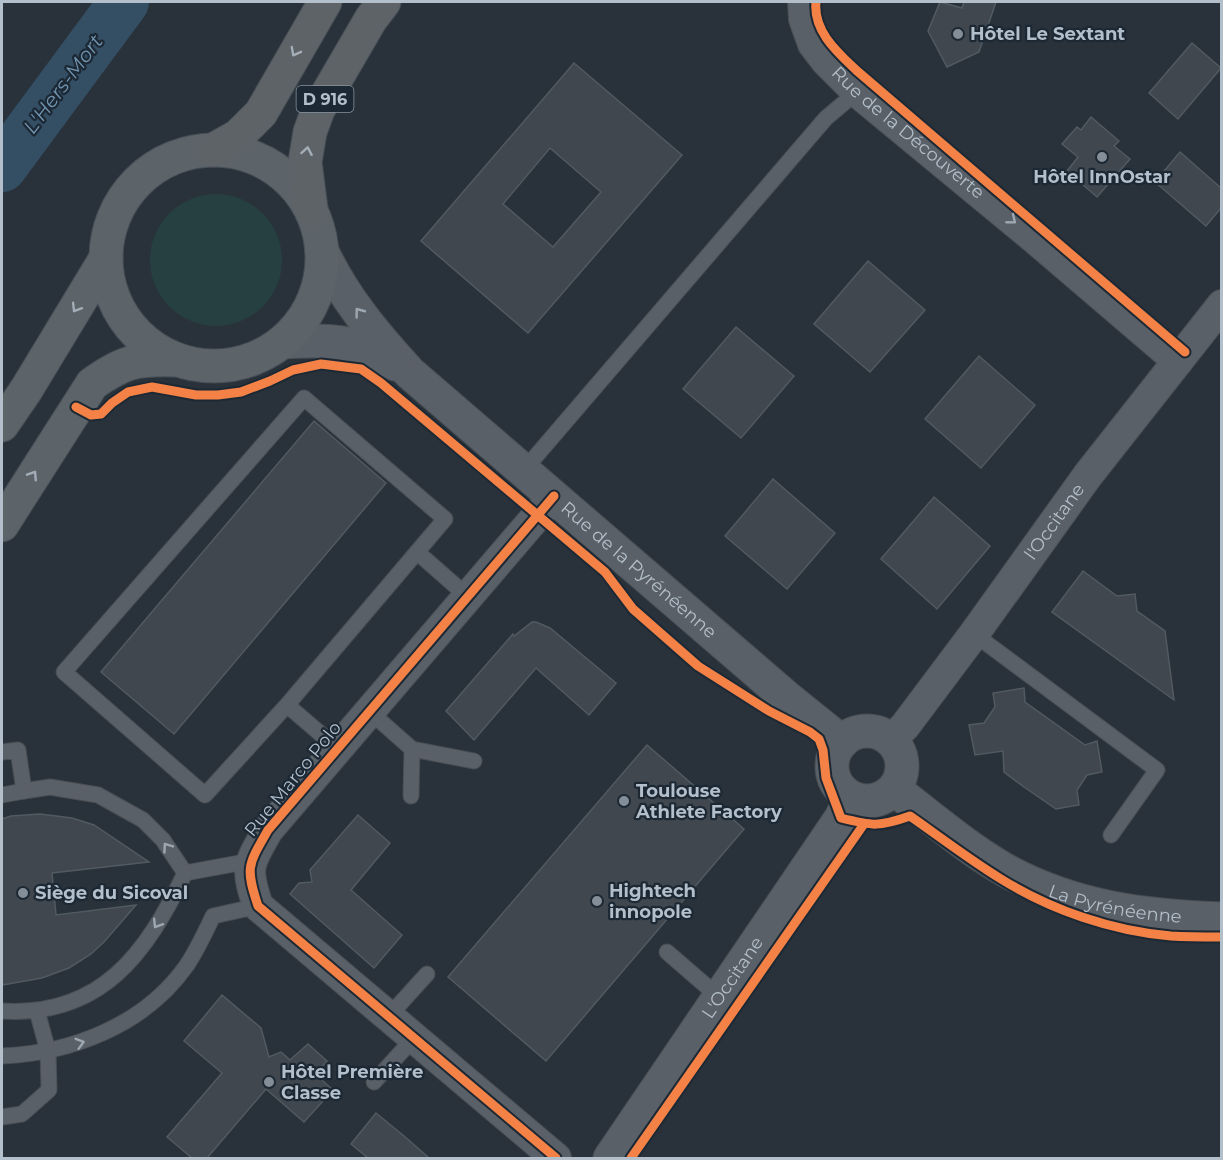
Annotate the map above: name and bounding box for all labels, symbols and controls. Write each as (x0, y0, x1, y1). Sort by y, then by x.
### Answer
place label: Hôtel Le Sextant (970, 23, 1125, 45)
marker: Hôtel Le Sextant (951, 27, 965, 41)
water label: L'Hers-Mort (18, 30, 108, 138)
one-way arrow (291, 46, 302, 56)
street label: Rue de la Découverte (827, 62, 989, 204)
road number: D 916 (296, 86, 354, 112)
one-way arrow (300, 147, 313, 157)
marker: Hôtel InnOstar (1095, 150, 1109, 164)
place label: Hôtel InnOstar (1033, 166, 1171, 188)
one-way arrow (1005, 213, 1016, 224)
one-way arrow (71, 302, 83, 312)
one-way arrow (355, 307, 366, 318)
one-way arrow (26, 471, 37, 482)
street label: l'Occitane (1020, 479, 1089, 564)
street label: Rue de la Pyrénéenne (556, 497, 721, 643)
street label: Rue Marco Polo (240, 717, 346, 841)
place label: Toulouse Athlete Factory (635, 780, 782, 823)
marker: Toulouse Athlete Factory (617, 794, 631, 808)
one-way arrow (163, 843, 175, 853)
place label: Hightech innopole (609, 880, 696, 923)
street label: La Pyrénéenne (1045, 880, 1183, 928)
place label: Siège du Sicoval (35, 882, 188, 904)
marker: Siège du Sicoval (16, 886, 30, 900)
marker: Hightech innopole (590, 894, 604, 908)
one-way arrow (154, 918, 165, 929)
street label: L'Occitane (697, 932, 768, 1023)
one-way arrow (74, 1038, 84, 1050)
place label: Hôtel Première Classe (281, 1061, 423, 1104)
marker: Hôtel Première Classe (262, 1075, 276, 1089)

